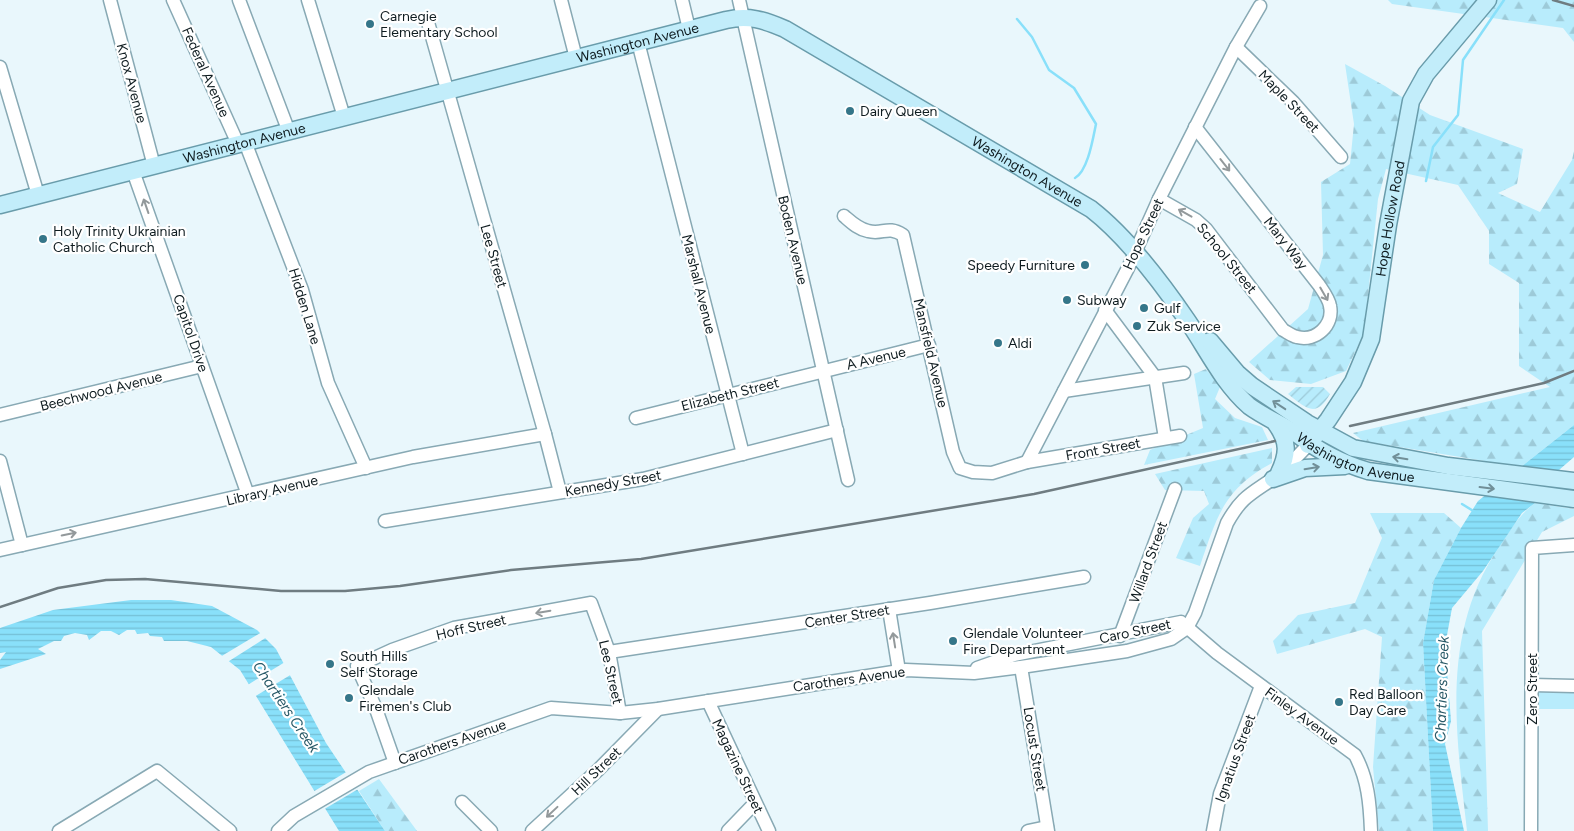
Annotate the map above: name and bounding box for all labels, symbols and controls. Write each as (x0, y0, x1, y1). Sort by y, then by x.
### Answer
place label: Carnegie Elementary School (380, 8, 498, 41)
marker: Carnegie Elementary School (364, 18, 376, 30)
street label: Washington Avenue (575, 19, 701, 67)
street label: Federal Avenue (178, 25, 233, 120)
street label: Knox Avenue (113, 41, 150, 125)
street label: Maple Street (1255, 66, 1323, 136)
place label: Dairy Queen (860, 103, 938, 120)
marker: Dairy Queen (844, 105, 856, 117)
street label: Washington Avenue (181, 119, 308, 167)
street label: Washington Avenue (968, 133, 1086, 211)
one-way arrow (1220, 159, 1231, 172)
street label: Hope Hollow Road (1372, 159, 1409, 278)
street label: Boden Avenue (774, 194, 811, 287)
street label: Hope Street (1119, 196, 1167, 273)
one-way arrow (141, 199, 150, 215)
one-way arrow (1177, 208, 1192, 218)
street label: Mary Way (1260, 214, 1312, 273)
street label: School Street (1193, 220, 1260, 297)
street label: Lee Street (476, 222, 511, 290)
place label: Holy Trinity Ukrainian Catholic Church (53, 223, 186, 256)
marker: Holy Trinity Ukrainian Catholic Church (37, 233, 49, 245)
street label: Marshall Avenue (678, 233, 719, 336)
place label: Speedy Furniture (967, 257, 1075, 274)
marker: Speedy Furniture (1079, 259, 1091, 271)
street label: Hidden Lane (285, 266, 324, 347)
one-way arrow (1320, 287, 1330, 301)
street label: Capitol Drive (169, 292, 212, 375)
place label: Subway (1077, 292, 1127, 309)
marker: Subway (1061, 294, 1073, 306)
street label: Mansfield Avenue (910, 297, 951, 410)
place label: Gulf (1154, 300, 1182, 317)
marker: Gulf (1138, 302, 1150, 314)
place label: Zuk Service (1147, 318, 1221, 335)
marker: Zuk Service (1131, 320, 1143, 332)
place label: Aldi (1008, 335, 1032, 352)
marker: Aldi (992, 337, 1004, 349)
street label: A Avenue (845, 343, 908, 374)
street label: Beechwood Avenue (38, 368, 164, 415)
street label: Elizabeth Street (679, 374, 781, 415)
one-way arrow (1272, 399, 1286, 410)
street label: Washington Avenue (1293, 429, 1416, 486)
street label: Front Street (1064, 435, 1142, 464)
one-way arrow (1392, 453, 1408, 463)
one-way arrow (1304, 462, 1320, 472)
street label: Kennedy Street (564, 467, 663, 500)
street label: Library Avenue (225, 472, 320, 509)
one-way arrow (1478, 483, 1494, 493)
street label: Willard Street (1126, 519, 1171, 605)
one-way arrow (61, 529, 77, 539)
street label: Center Street (803, 601, 891, 632)
one-way arrow (535, 607, 551, 617)
street label: Hoff Street (434, 611, 508, 644)
street label: Caro Street (1098, 616, 1172, 647)
place label: Glendale Volunteer Fire Department (963, 625, 1083, 658)
one-way arrow (889, 632, 899, 648)
marker: Glendale Volunteer Fire Department (947, 635, 959, 647)
water label: Chartiers Creek (1431, 635, 1453, 742)
street label: Lee Street (595, 638, 626, 706)
place label: South Hills Self Storage (340, 648, 418, 681)
street label: Zero Street (1524, 653, 1541, 725)
water label: Chartiers Creek (249, 658, 324, 757)
marker: South Hills Self Storage (324, 658, 336, 670)
street label: Carothers Avenue (792, 663, 906, 696)
place label: Glendale Firemen's Club (359, 682, 452, 715)
street label: Finley Avenue (1261, 684, 1342, 749)
place label: Red Balloon Day Care (1349, 686, 1423, 719)
marker: Glendale Firemen's Club (343, 692, 355, 704)
marker: Red Balloon Day Care (1333, 696, 1345, 708)
street label: Locust Street (1019, 706, 1050, 793)
street label: Ignatius Street (1212, 712, 1259, 805)
street label: Carothers Avenue (396, 716, 509, 769)
street label: Magazine Street (708, 716, 767, 816)
street label: Hill Street (568, 744, 625, 799)
one-way arrow (546, 806, 559, 818)

